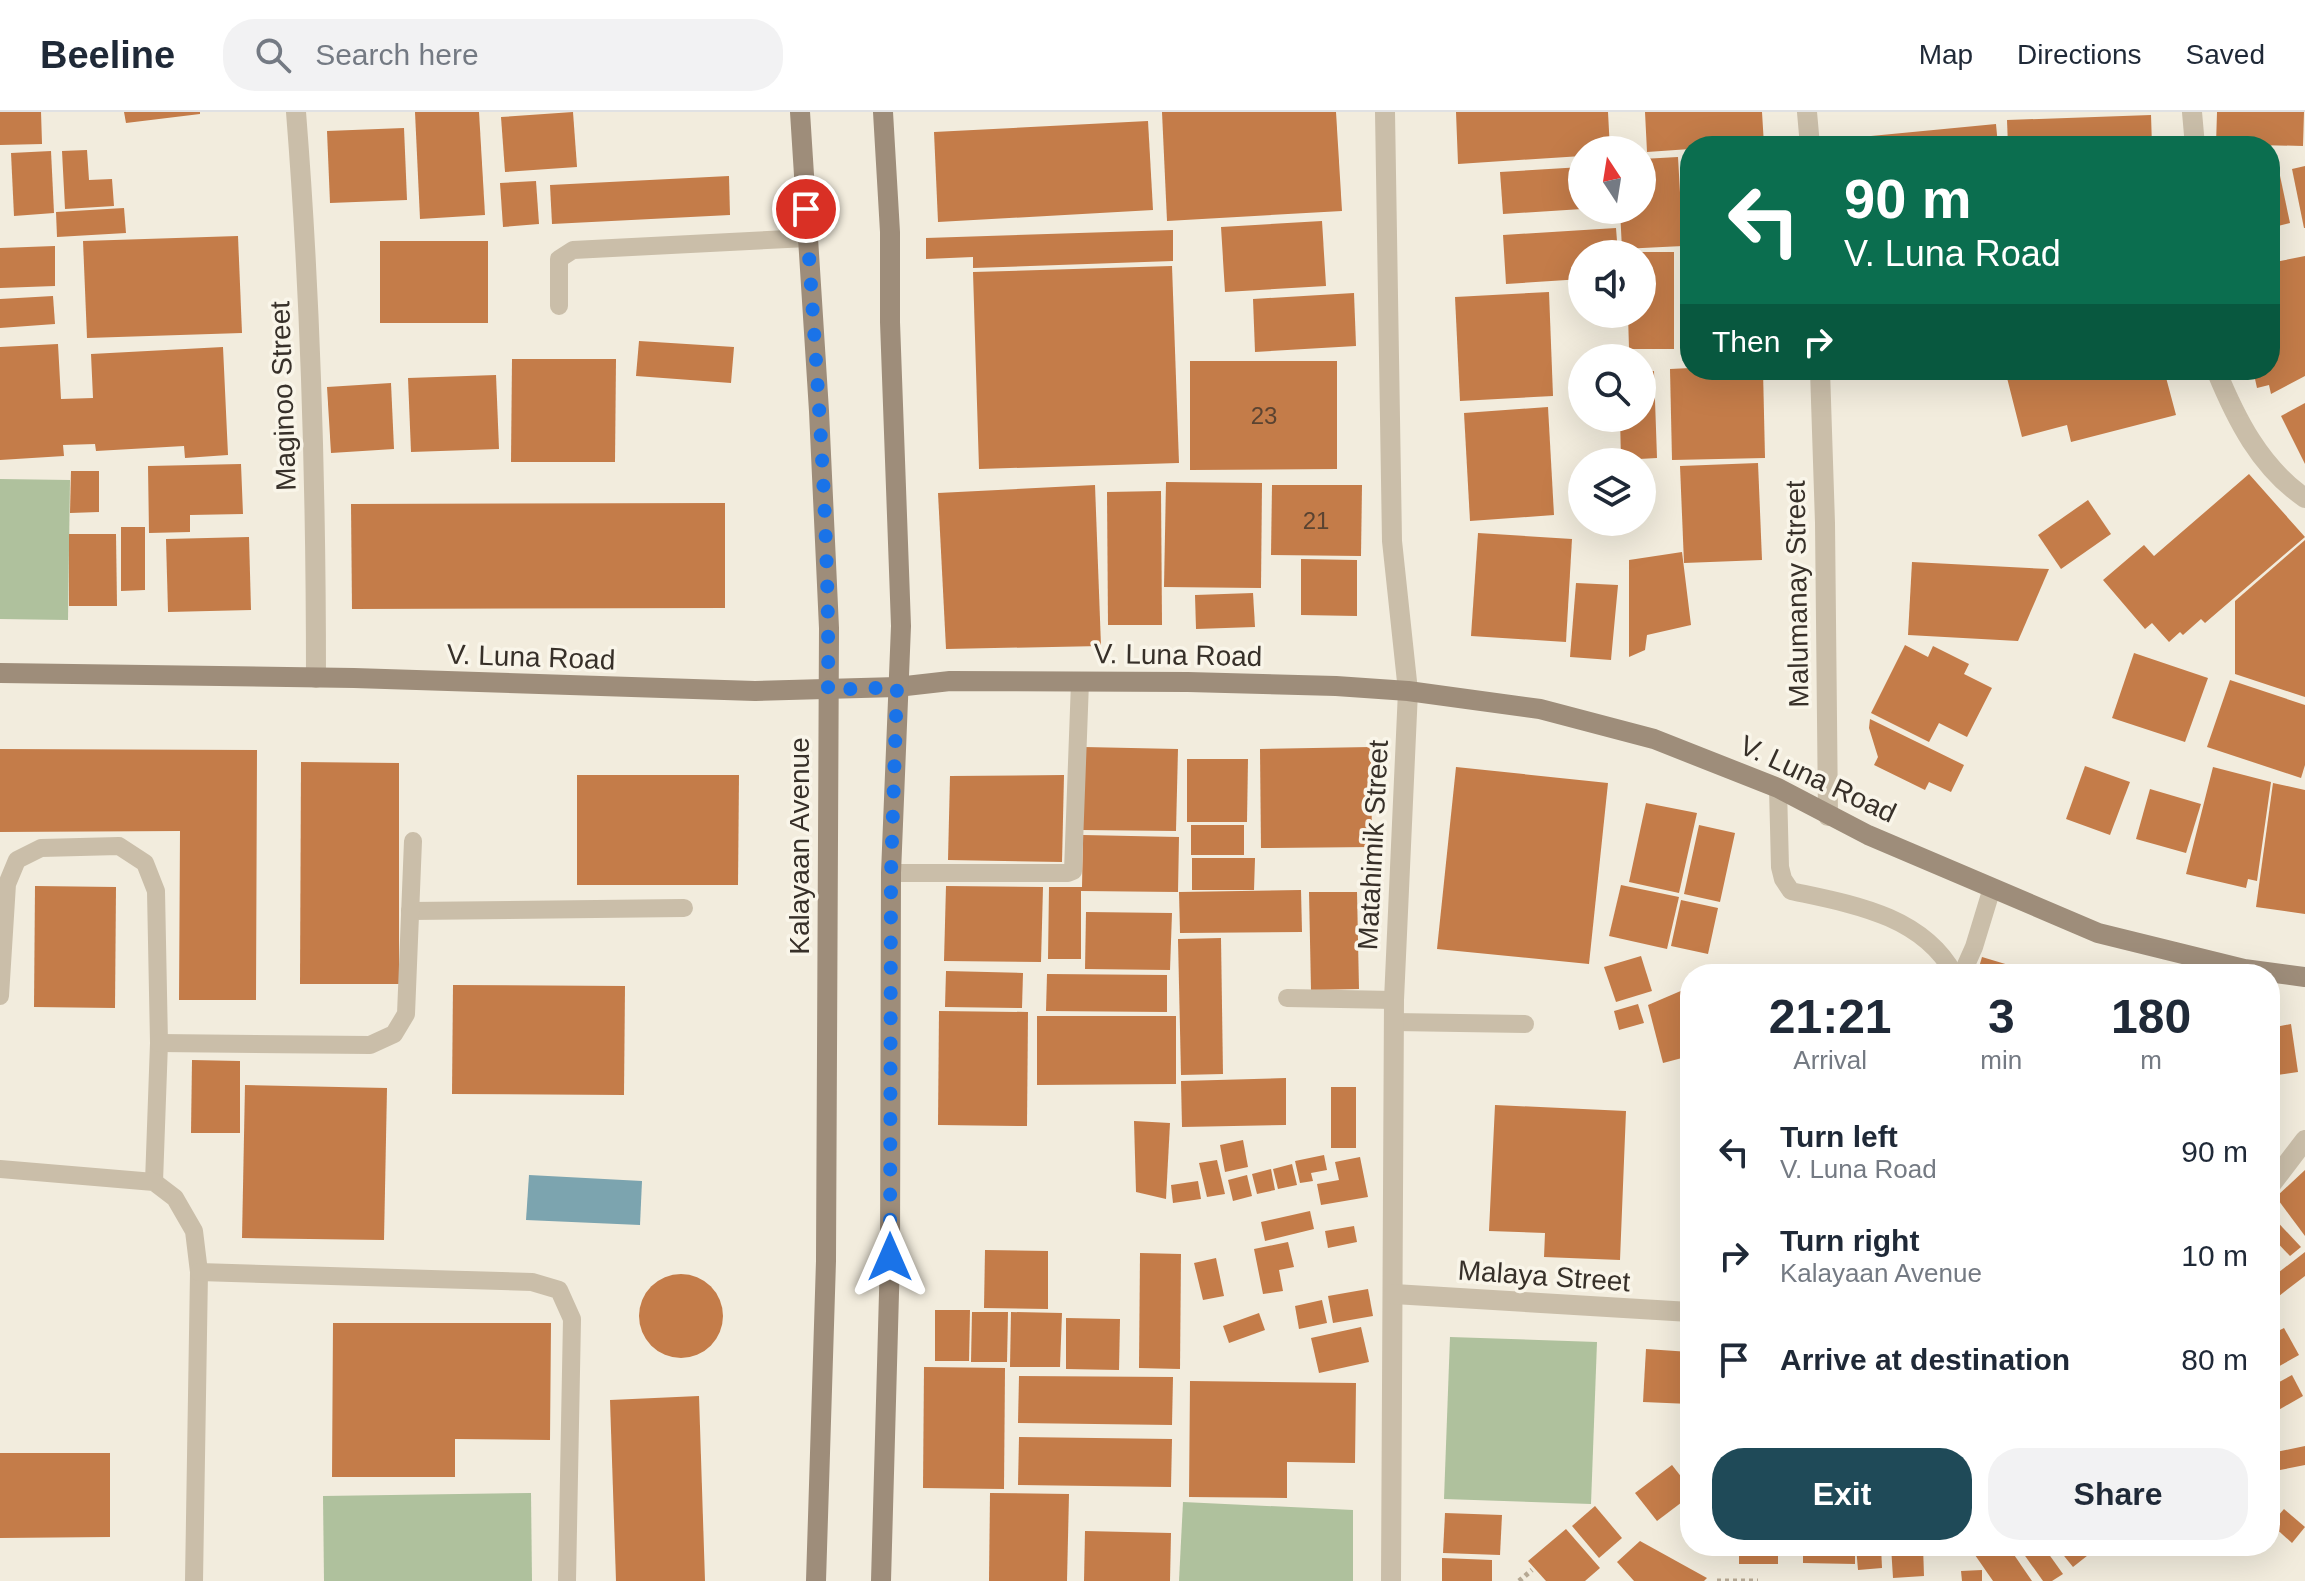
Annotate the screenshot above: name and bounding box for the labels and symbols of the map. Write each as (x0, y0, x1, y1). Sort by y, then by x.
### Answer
north arrow (1568, 136, 1656, 224)
pin (772, 175, 840, 243)
street label: Maginoo Street (264, 300, 302, 491)
house number: 23 (1251, 402, 1277, 429)
street label: Malumanay Street (1780, 480, 1814, 708)
house number: 21 (1303, 507, 1329, 534)
street label: V. Luna Road (1093, 638, 1263, 672)
street label: V. Luna Road (446, 639, 616, 675)
street label: V. Luna Road (1735, 729, 1901, 829)
street label: Kalayaan Avenue (784, 737, 815, 955)
street label: Matahimik Street (1352, 739, 1394, 951)
position arrow (848, 1215, 932, 1299)
street label: Malaya Street (1457, 1255, 1631, 1298)

